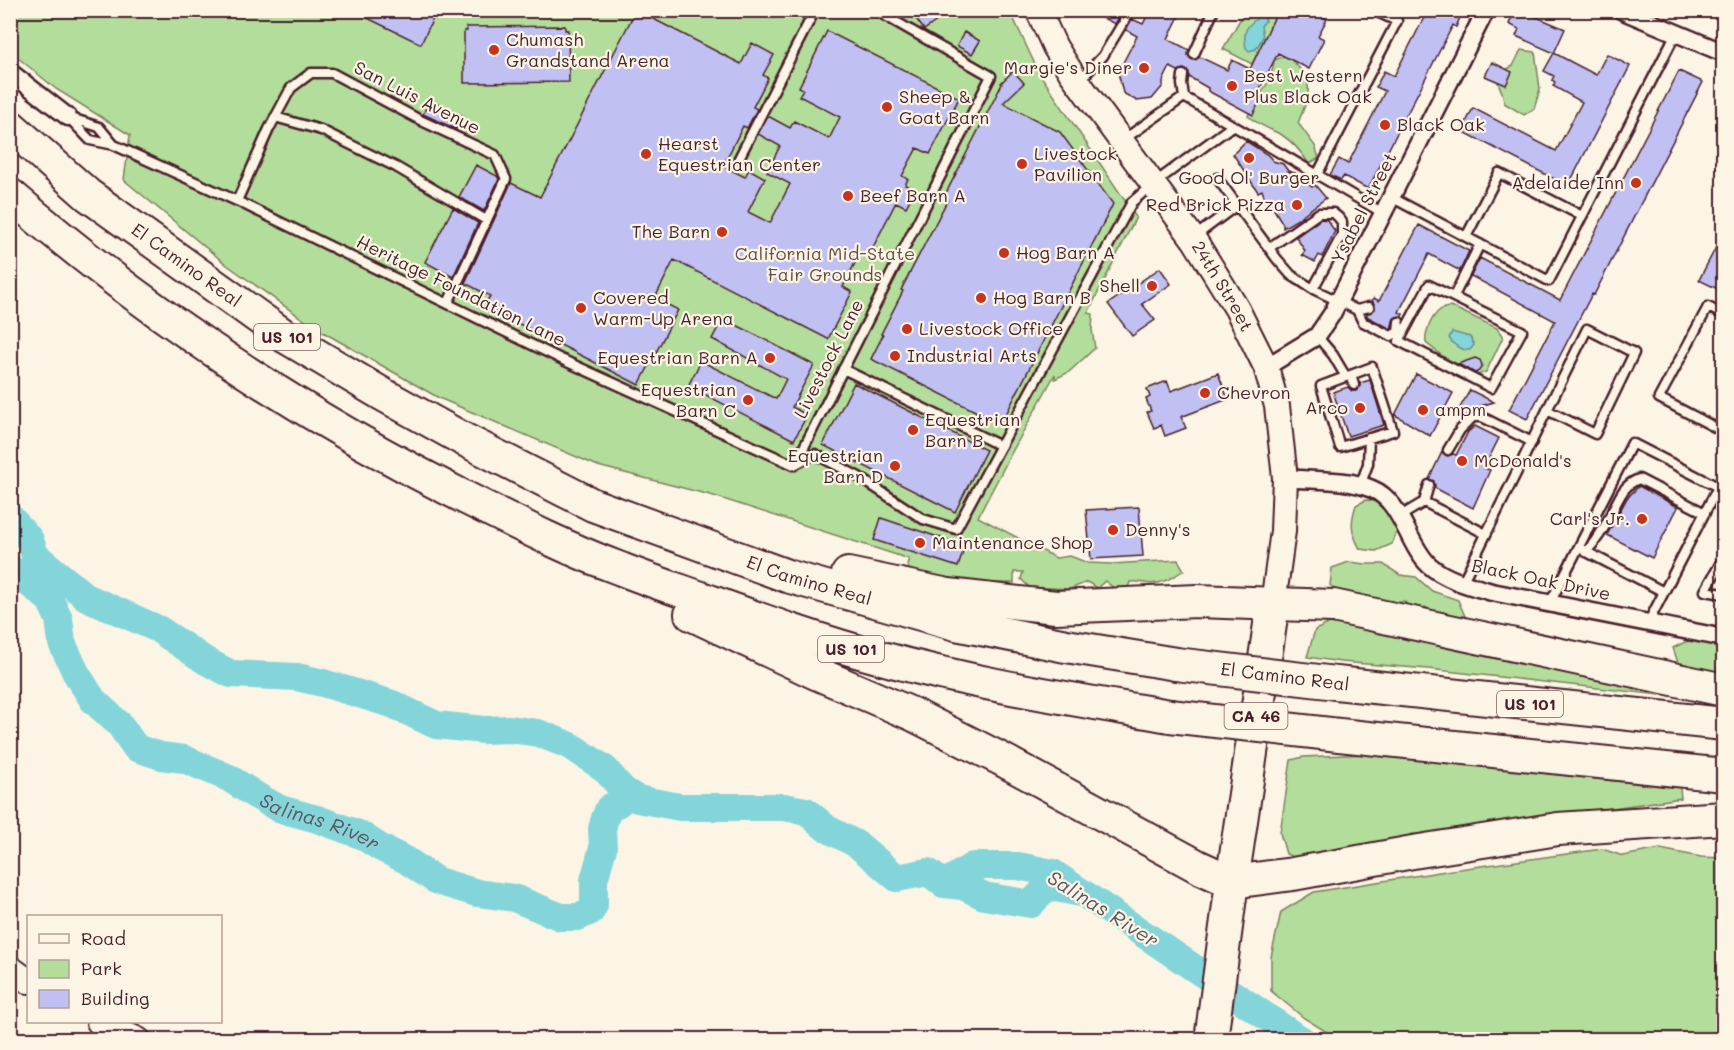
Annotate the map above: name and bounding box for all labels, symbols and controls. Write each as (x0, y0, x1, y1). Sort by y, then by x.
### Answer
place label: Chumash Grandstand Arena (506, 27, 670, 72)
marker: Chumash Grandstand Arena (487, 43, 501, 57)
street label: San Luis Avenue (350, 55, 485, 139)
place label: Margie's Diner (1004, 55, 1132, 79)
marker: Margie's Diner (1137, 61, 1151, 75)
place label: Best Western Plus Black Oak (1244, 63, 1372, 108)
marker: Best Western Plus Black Oak (1225, 79, 1239, 93)
place label: Sheep & Goat Barn (899, 84, 989, 129)
marker: Sheep & Goat Barn (880, 100, 894, 114)
place label: Black Oak (1397, 112, 1485, 136)
marker: Black Oak (1378, 118, 1392, 132)
place label: Hearst Equestrian Center (658, 131, 821, 176)
place label: Livestock Pavilion (1034, 141, 1117, 186)
marker: Hearst Equestrian Center (639, 147, 653, 161)
street label: Ysabel Street (1325, 148, 1401, 267)
marker: Good Ol' Burger (1242, 151, 1256, 165)
marker: Livestock Pavilion (1015, 157, 1029, 171)
place label: Good Ol' Burger (1178, 165, 1320, 189)
place label: Adelaide Inn (1512, 170, 1624, 194)
marker: Adelaide Inn (1629, 176, 1643, 190)
place label: Beef Barn A (860, 183, 966, 207)
marker: Beef Barn A (841, 189, 855, 203)
place label: Red Brick Pizza (1146, 192, 1285, 216)
marker: Red Brick Pizza (1290, 198, 1304, 212)
street label: El Camino Real (127, 217, 246, 312)
place label: The Barn (632, 219, 710, 243)
marker: The Barn (715, 225, 729, 239)
street label: Heritage Foundation Lane (353, 229, 570, 351)
street label: 24th Street (1187, 236, 1259, 335)
place label: Hog Barn A (1016, 240, 1115, 264)
park label: California Mid-State Fair Grounds (735, 241, 915, 286)
marker: Hog Barn A (997, 246, 1011, 260)
place label: Shell (1100, 273, 1140, 297)
marker: Shell (1145, 279, 1159, 293)
place label: Covered Warm-Up Arena (593, 285, 734, 330)
place label: Hog Barn B (993, 285, 1091, 309)
marker: Hog Barn B (974, 291, 988, 305)
street label: Livestock Lane (788, 295, 868, 422)
marker: Covered Warm-Up Arena (574, 301, 588, 315)
place label: Livestock Office (919, 316, 1063, 340)
marker: Livestock Office (900, 322, 914, 336)
road number: US 101 (254, 324, 320, 350)
place label: Industrial Arts (907, 343, 1037, 367)
place label: Equestrian Barn A (597, 345, 758, 369)
marker: Industrial Arts (888, 349, 902, 363)
marker: Equestrian Barn A (763, 351, 777, 365)
place label: Equestrian Barn C (641, 377, 736, 422)
place label: Chevron (1217, 380, 1290, 404)
marker: Chevron (1198, 386, 1212, 400)
marker: Equestrian Barn C (741, 393, 755, 407)
place label: Arco (1305, 395, 1348, 419)
place label: ampm (1435, 397, 1486, 421)
marker: Arco (1353, 401, 1367, 415)
marker: ampm (1416, 403, 1430, 417)
place label: Equestrian Barn B (925, 407, 1020, 452)
marker: Equestrian Barn B (906, 423, 920, 437)
place label: Equestrian Barn D (788, 443, 883, 488)
place label: McDonald's (1474, 448, 1572, 472)
marker: McDonald's (1455, 454, 1469, 468)
marker: Equestrian Barn D (888, 459, 902, 473)
place label: Carl's Jr. (1550, 506, 1630, 530)
marker: Carl's Jr. (1635, 512, 1649, 526)
place label: Denny's (1125, 517, 1191, 541)
marker: Denny's (1106, 523, 1120, 537)
place label: Maintenance Shop (932, 530, 1093, 554)
marker: Maintenance Shop (913, 536, 927, 550)
street label: El Camino Real (744, 549, 874, 610)
street label: Black Oak Drive (1470, 553, 1613, 605)
road number: US 101 (818, 636, 884, 662)
street label: El Camino Real (1219, 656, 1351, 696)
road number: US 101 (1497, 691, 1563, 717)
road number: CA 46 (1224, 703, 1288, 729)
water label: Salinas River (255, 786, 385, 856)
water label: Salinas River (1043, 864, 1164, 953)
legend (27, 915, 222, 1023)
text: Road (81, 926, 126, 950)
text: Park (81, 956, 122, 980)
text: Building (81, 986, 149, 1010)

